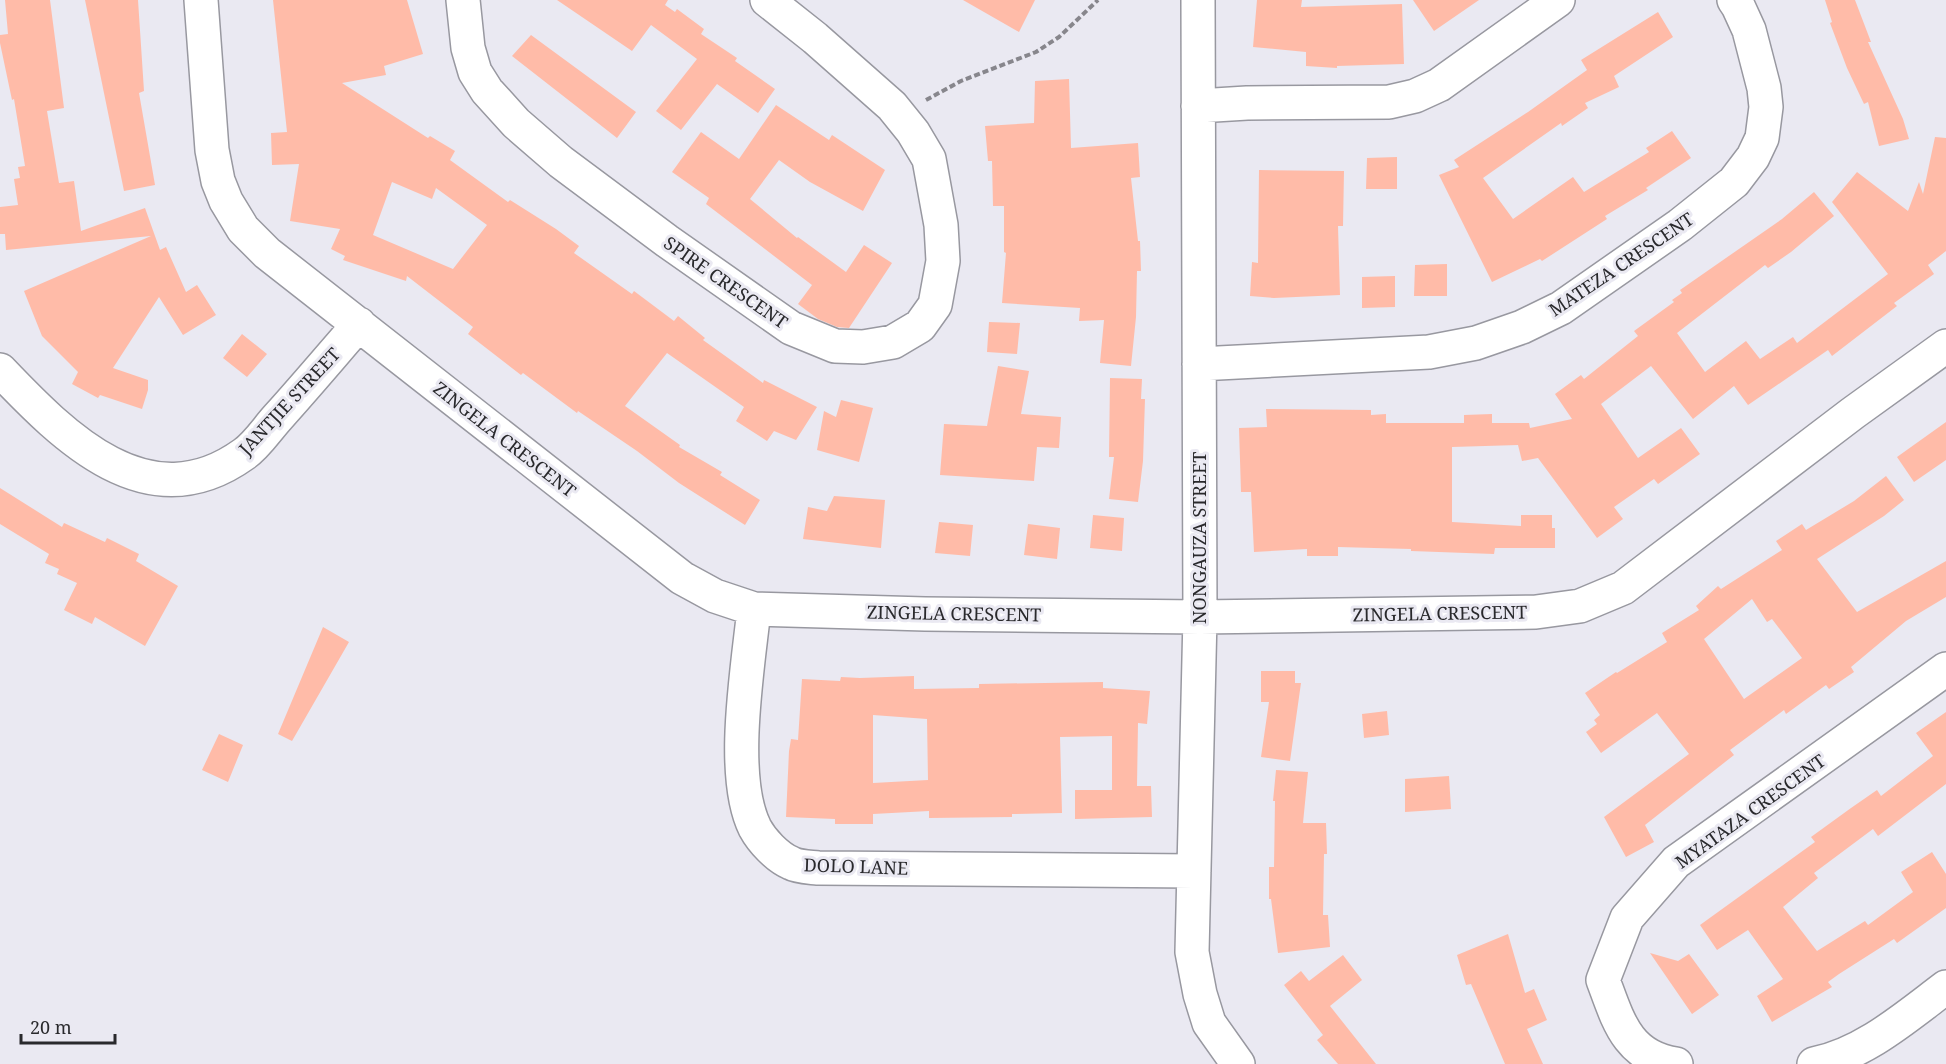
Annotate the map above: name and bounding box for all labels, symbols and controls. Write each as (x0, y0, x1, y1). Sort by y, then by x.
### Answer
street label: MATEZA CRESCENT (1544, 207, 1698, 321)
street label: SPIRE CRESCENT (659, 230, 793, 334)
street label: JANTJIE STREET (232, 342, 345, 461)
street label: ZINGELA CRESCENT (429, 376, 581, 502)
street label: NONGAUZA STREET (1187, 452, 1211, 624)
street label: ZINGELA CRESCENT (867, 599, 1041, 627)
street label: ZINGELA CRESCENT (1353, 599, 1527, 627)
street label: MYATAZA CRESCENT (1670, 748, 1830, 874)
street label: DOLO LANE (803, 852, 909, 880)
scale bar (21, 1007, 116, 1045)
text: 20 m (30, 1015, 72, 1039)

